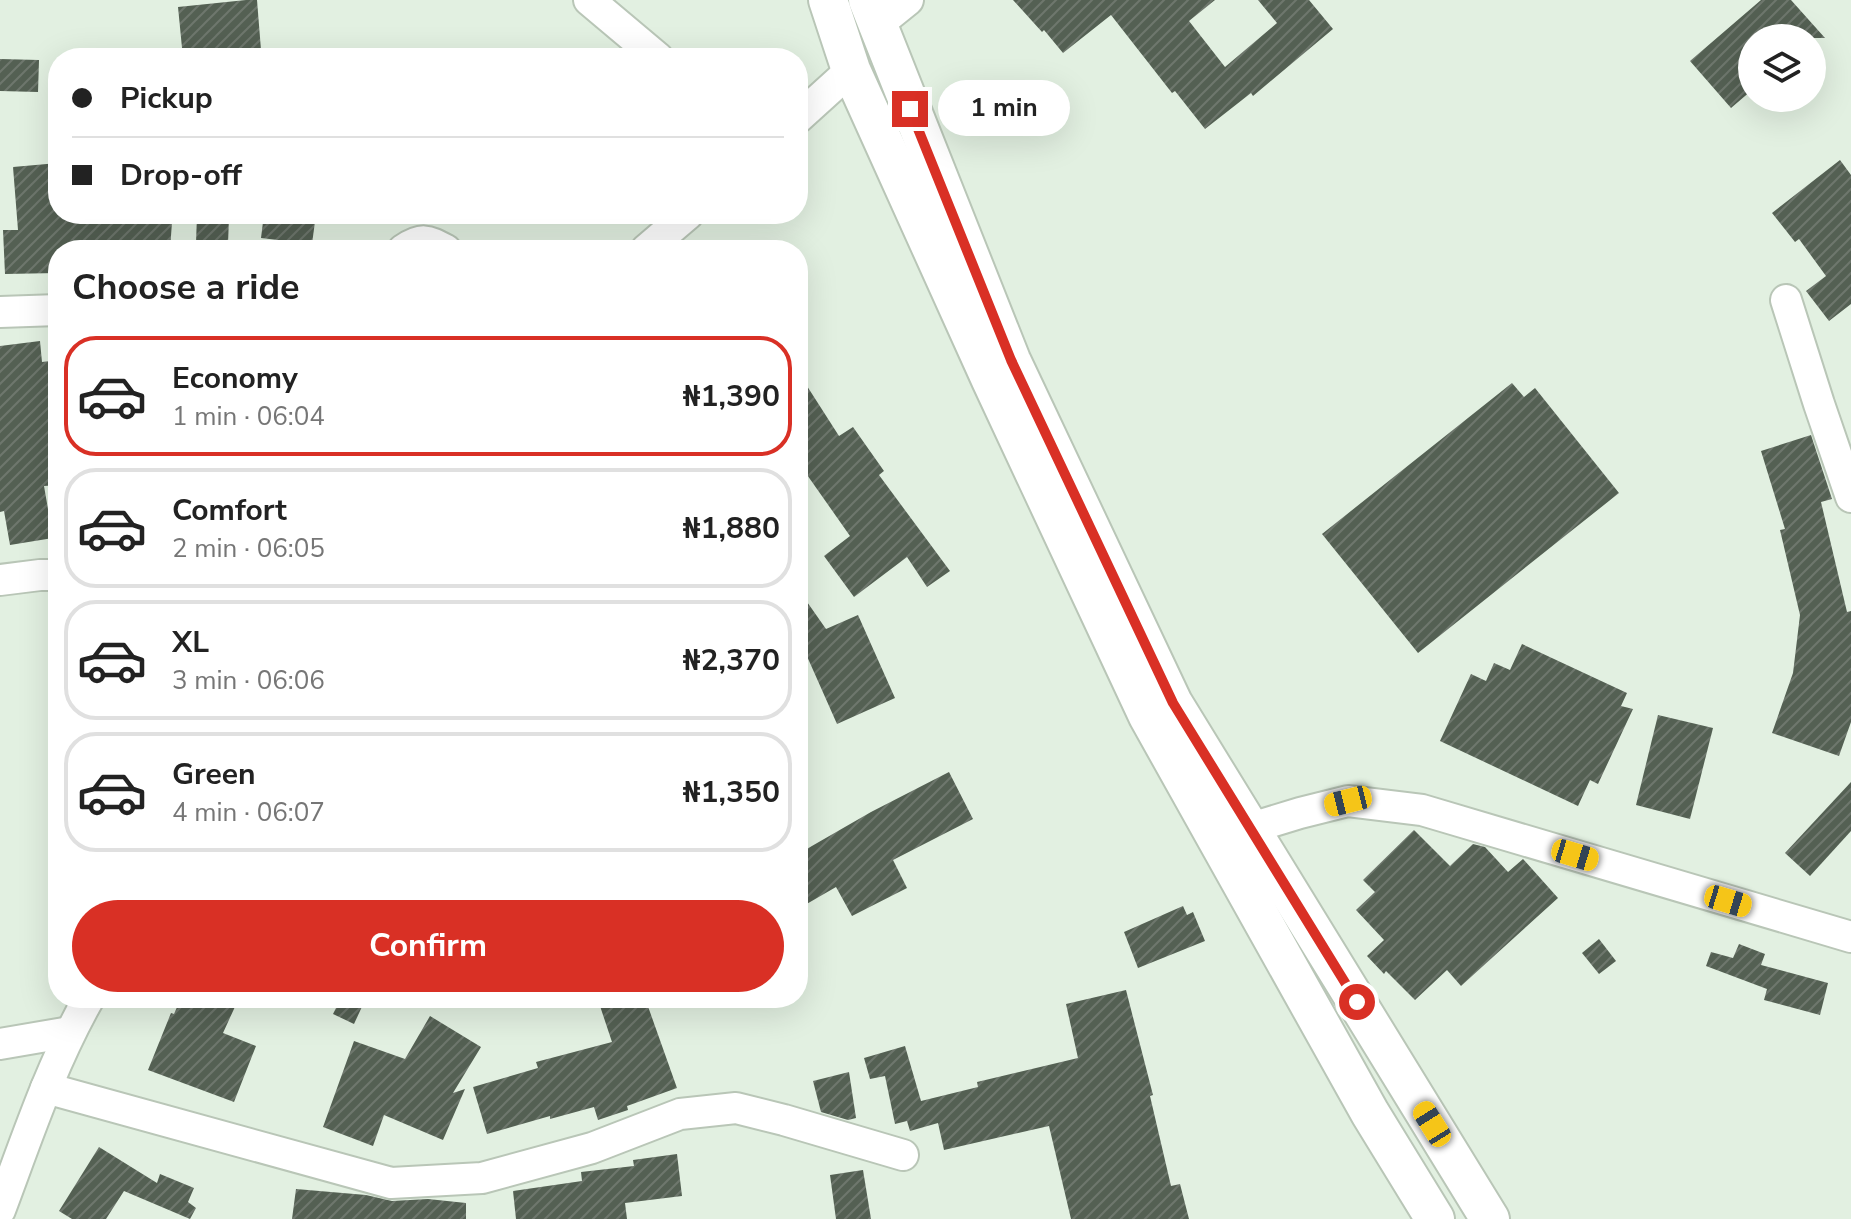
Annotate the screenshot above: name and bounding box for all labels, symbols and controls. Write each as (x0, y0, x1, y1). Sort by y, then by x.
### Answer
map controls (1738, 24, 1826, 112)
button: layers (1738, 24, 1826, 112)
text: Pickup (120, 78, 213, 119)
callout: 1 min (938, 81, 1070, 137)
text: 1 min (970, 90, 1038, 125)
route end (892, 91, 928, 127)
text: Drop-off (120, 155, 242, 196)
text: Choose a ride (72, 263, 300, 312)
text: Economy (172, 358, 298, 399)
icon: car (76, 360, 148, 432)
text: ₦1,390 (683, 376, 780, 417)
text: 1 min · 06:04 (172, 399, 325, 434)
text: Comfort (172, 490, 287, 531)
icon: car (76, 492, 148, 564)
text: ₦1,880 (683, 508, 780, 549)
text: 2 min · 06:05 (172, 531, 325, 566)
text: XL (172, 622, 209, 663)
icon: car (76, 624, 148, 696)
text: ₦2,370 (683, 640, 780, 681)
text: 3 min · 06:06 (172, 663, 325, 698)
text: Green (172, 754, 256, 795)
icon: car (76, 756, 148, 828)
text: ₦1,350 (683, 772, 780, 813)
car (1322, 784, 1374, 818)
text: 4 min · 06:07 (172, 795, 325, 830)
car (1549, 837, 1601, 873)
car (1702, 883, 1754, 919)
button: Confirm (72, 900, 784, 992)
route start (1339, 984, 1375, 1020)
car (1409, 1097, 1455, 1151)

